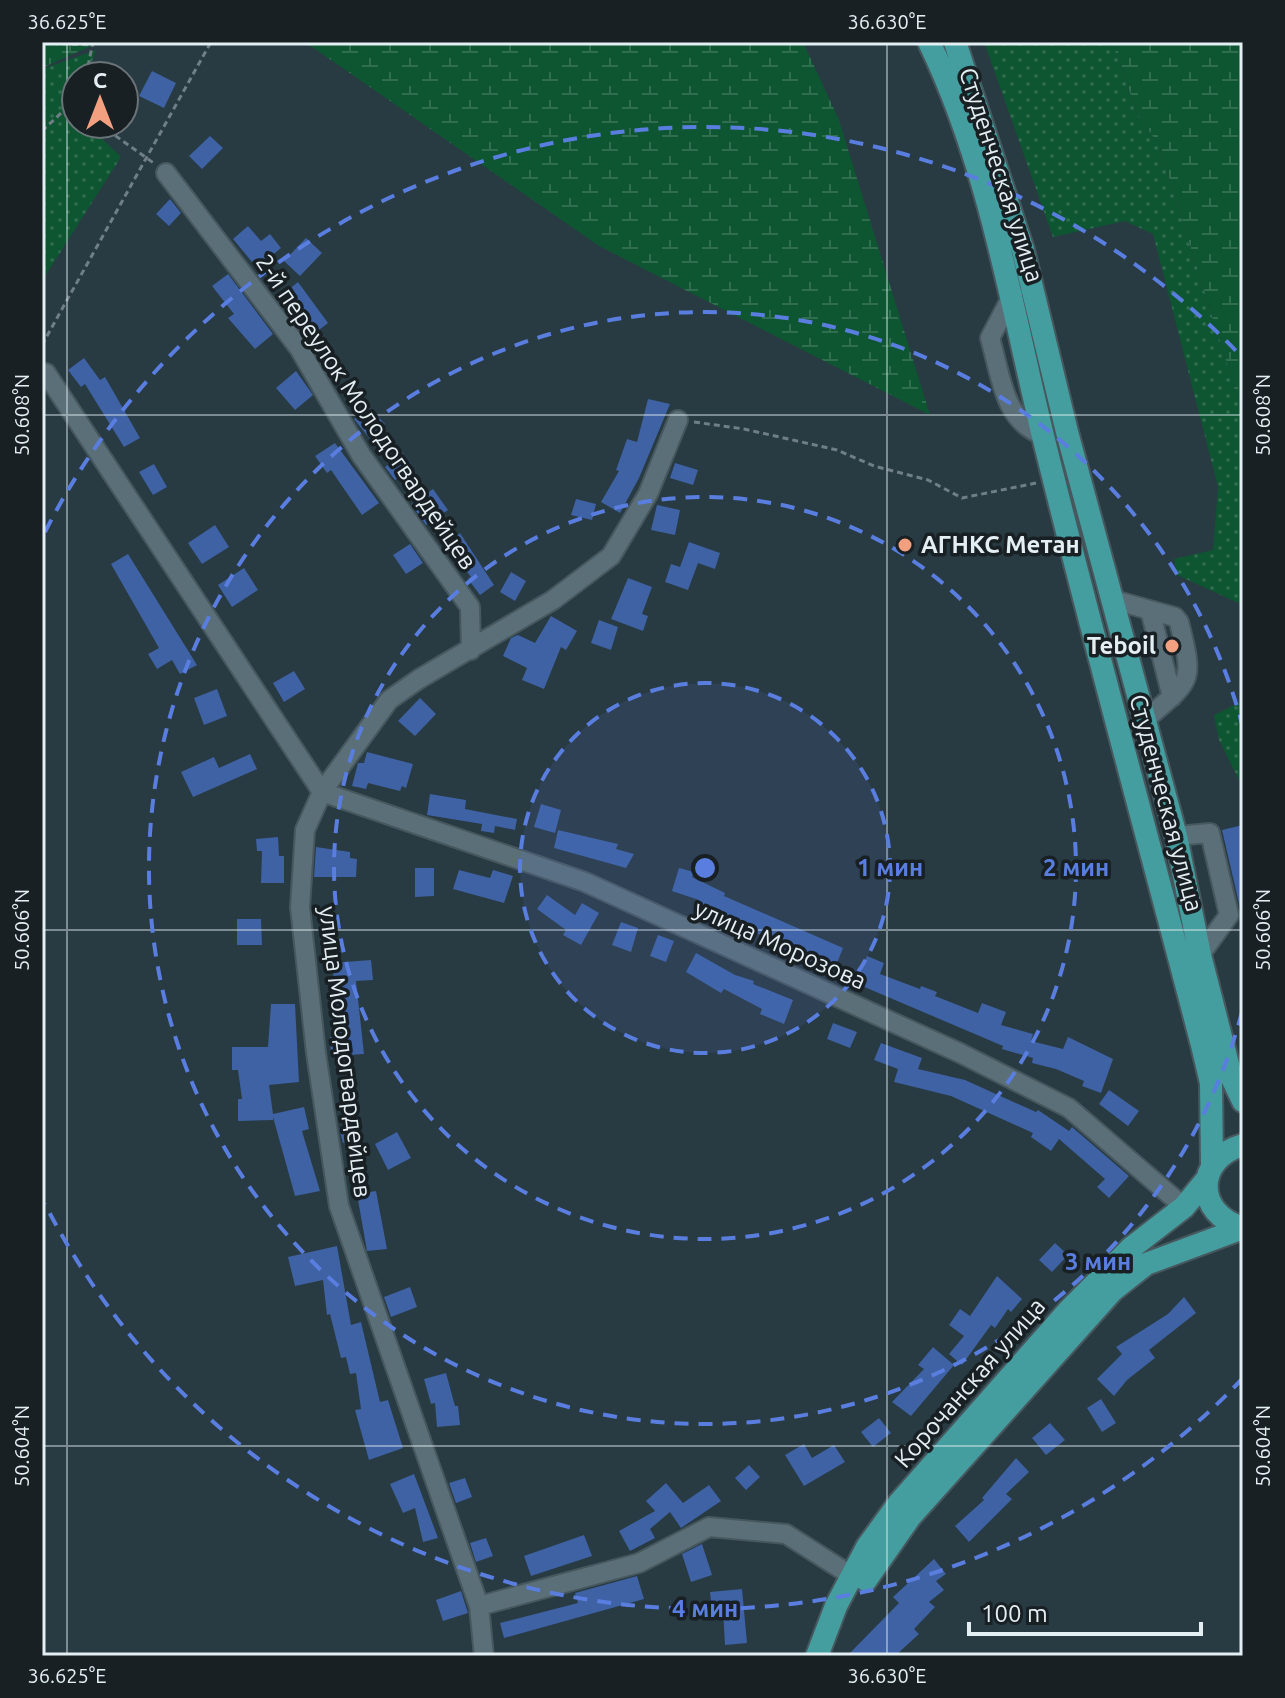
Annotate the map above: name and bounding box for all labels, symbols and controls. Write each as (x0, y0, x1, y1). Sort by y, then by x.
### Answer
text: 36.625°E (28, 10, 107, 33)
text: 36.630°E (848, 10, 927, 33)
north arrow (60, 60, 140, 140)
street label: Студенческая улица (954, 64, 1049, 285)
text: С (93, 67, 107, 92)
street label: 2-й переулок Молодогвардейцев (251, 249, 482, 574)
text: 50.608°N (10, 374, 33, 456)
text: 50.608°N (1251, 374, 1274, 456)
place label: АГНКС Метан (921, 531, 1080, 558)
marker: АГНКС Метан (896, 536, 914, 554)
place label: Teboil (1087, 632, 1156, 659)
marker: Teboil (1163, 637, 1181, 655)
street label: Студенческая улица (1124, 691, 1208, 914)
centre of rings (691, 854, 719, 882)
text: 1 мин (857, 854, 923, 881)
text: 2 мин (1043, 854, 1109, 881)
text: 50.606°N (10, 889, 33, 971)
text: 50.606°N (1251, 889, 1274, 971)
street label: улица Морозова (690, 895, 870, 995)
street label: улица Молодогвардейцев (314, 905, 377, 1199)
text: 3 мин (1065, 1248, 1131, 1275)
street label: Корочанская улица (889, 1293, 1050, 1473)
text: 50.604°N (10, 1405, 33, 1487)
text: 50.604°N (1251, 1405, 1274, 1487)
scale bar (969, 1586, 1201, 1636)
text: 4 мин (672, 1595, 738, 1622)
text: 100 m (981, 1600, 1048, 1627)
text: 36.625°E (28, 1664, 107, 1687)
text: 36.630°E (848, 1664, 927, 1687)

